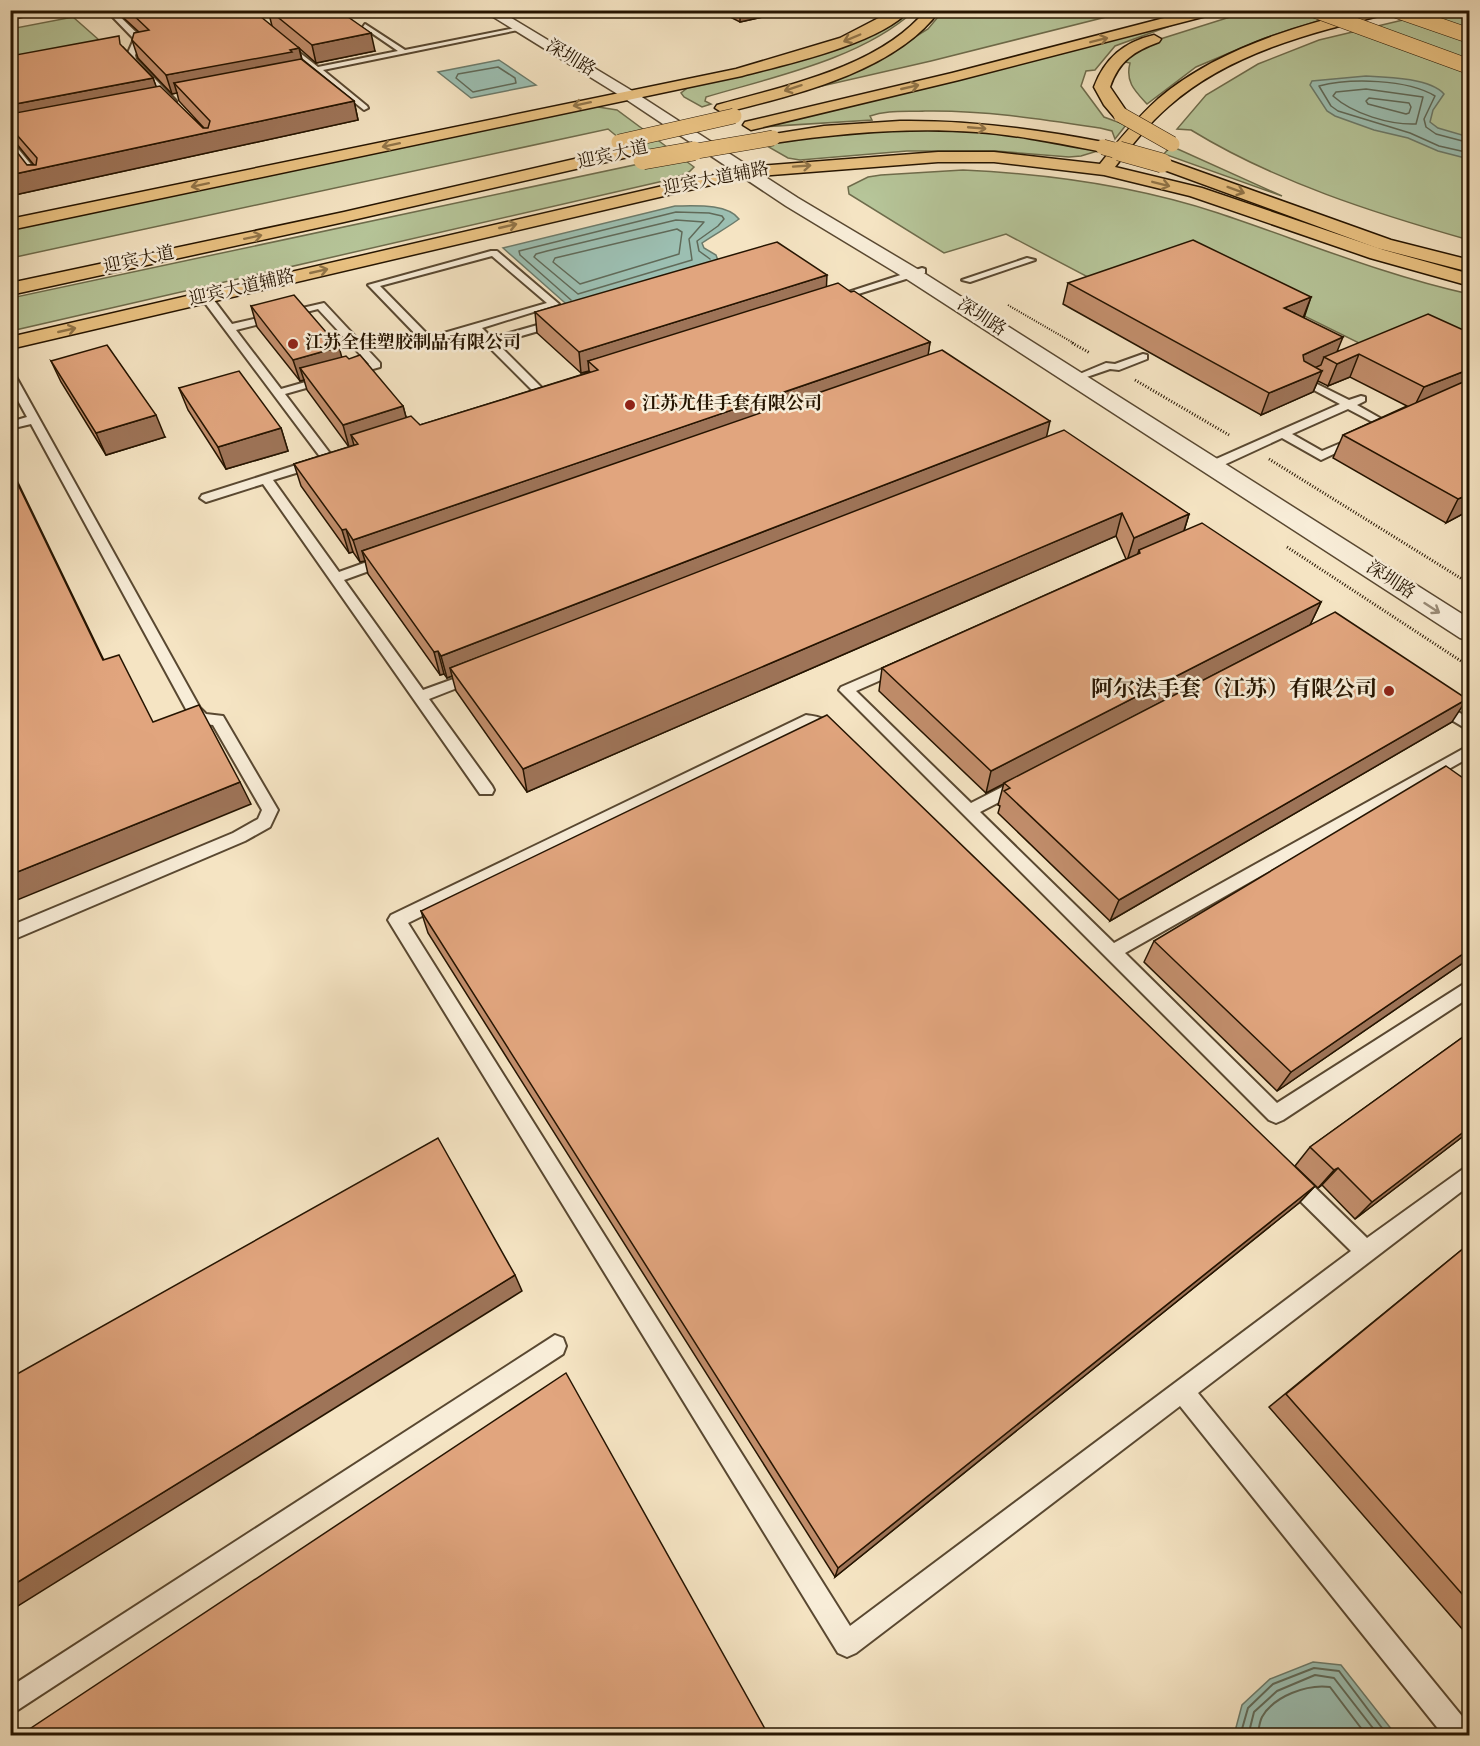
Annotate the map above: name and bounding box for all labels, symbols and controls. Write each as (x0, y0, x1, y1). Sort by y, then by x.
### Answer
one-way arrow (844, 32, 862, 44)
one-way arrow (1089, 33, 1108, 45)
street label: 深圳路 (540, 34, 600, 84)
one-way arrow (900, 81, 919, 93)
one-way arrow (784, 83, 803, 94)
one-way arrow (573, 99, 592, 111)
one-way arrow (967, 123, 987, 134)
street label: 迎宾大道 (575, 135, 651, 177)
one-way arrow (382, 140, 401, 151)
street label: 迎宾大道辅路 (661, 157, 771, 203)
one-way arrow (792, 161, 812, 172)
one-way arrow (1151, 178, 1170, 190)
one-way arrow (191, 180, 211, 191)
one-way arrow (1227, 185, 1245, 196)
one-way arrow (499, 219, 518, 231)
one-way arrow (242, 231, 262, 242)
street label: 迎宾大道 (101, 241, 177, 281)
street label: 迎宾大道辅路 (186, 264, 298, 314)
one-way arrow (309, 264, 328, 276)
street label: 深圳路 (951, 292, 1011, 344)
one-way arrow (58, 323, 77, 335)
place label: 江苏全佳塑胶制品有限公司 (305, 331, 521, 357)
marker: 江苏全佳塑胶制品有限公司 (286, 337, 300, 351)
place label: 江苏尤佳手套有限公司 (642, 392, 822, 418)
marker: 江苏尤佳手套有限公司 (623, 398, 637, 412)
street label: 深圳路 (1360, 555, 1420, 607)
one-way arrow (1424, 602, 1440, 614)
place label: 阿尔法手套（江苏）有限公司 (1091, 675, 1377, 707)
marker: 阿尔法手套（江苏）有限公司 (1382, 684, 1396, 698)

